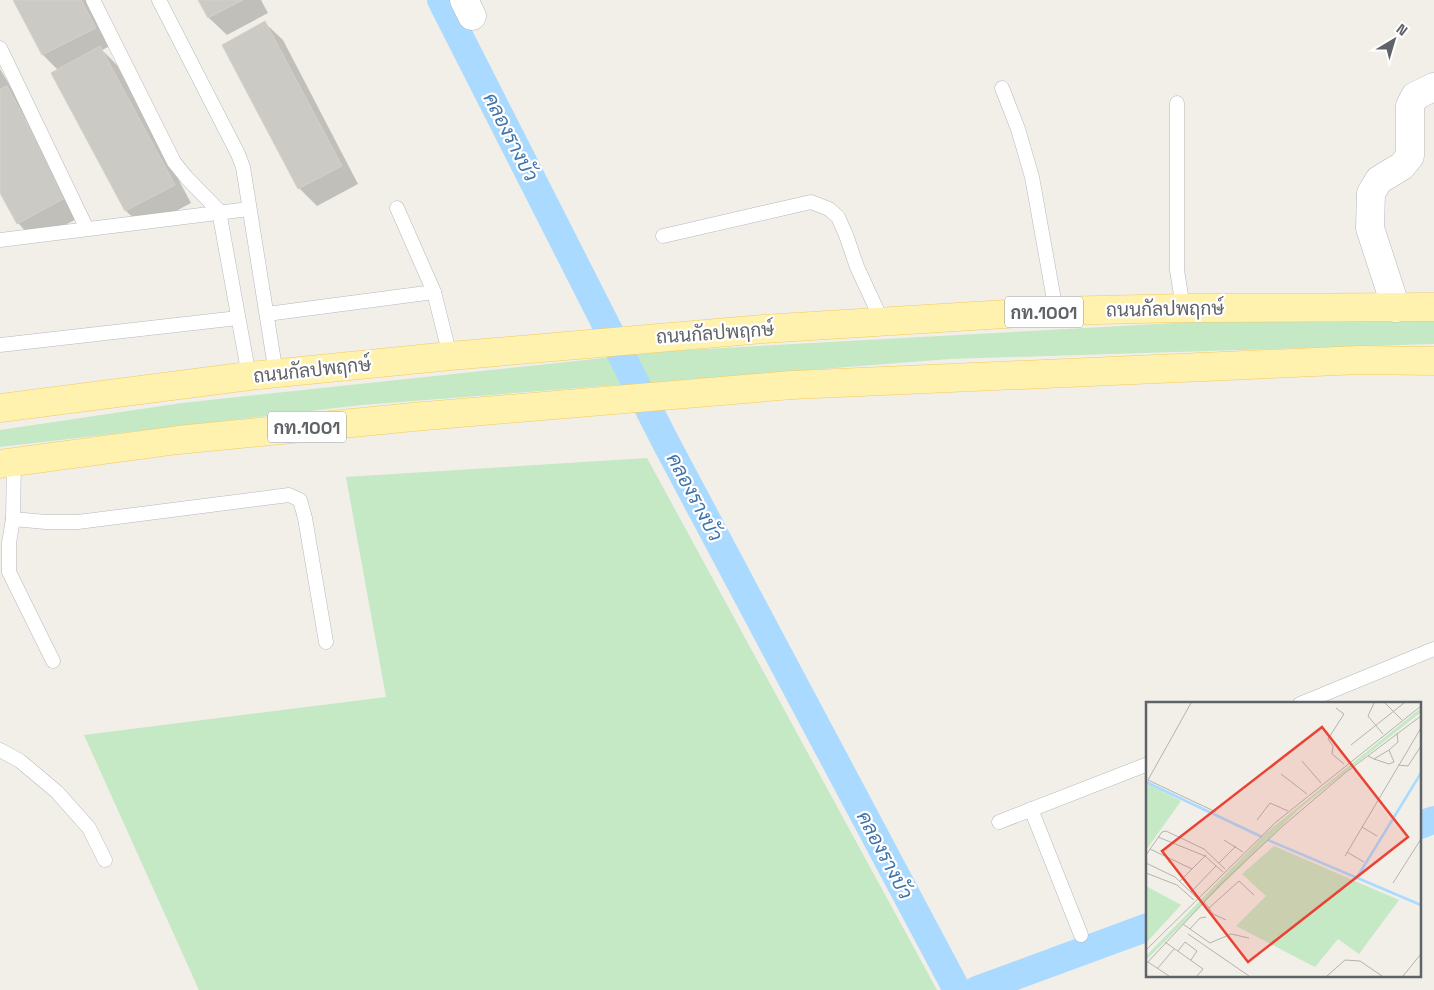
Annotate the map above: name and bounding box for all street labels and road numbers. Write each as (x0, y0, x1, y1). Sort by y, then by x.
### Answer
street label: ถนนกัลปพฤกษ์ (1106, 295, 1225, 323)
road number: กท.1001 (1005, 296, 1083, 328)
street label: ถนนกัลปพฤกษ์ (655, 316, 776, 350)
street label: ถนนกัลปพฤกษ์ (252, 351, 373, 389)
road number: กท.1001 (268, 412, 346, 442)

